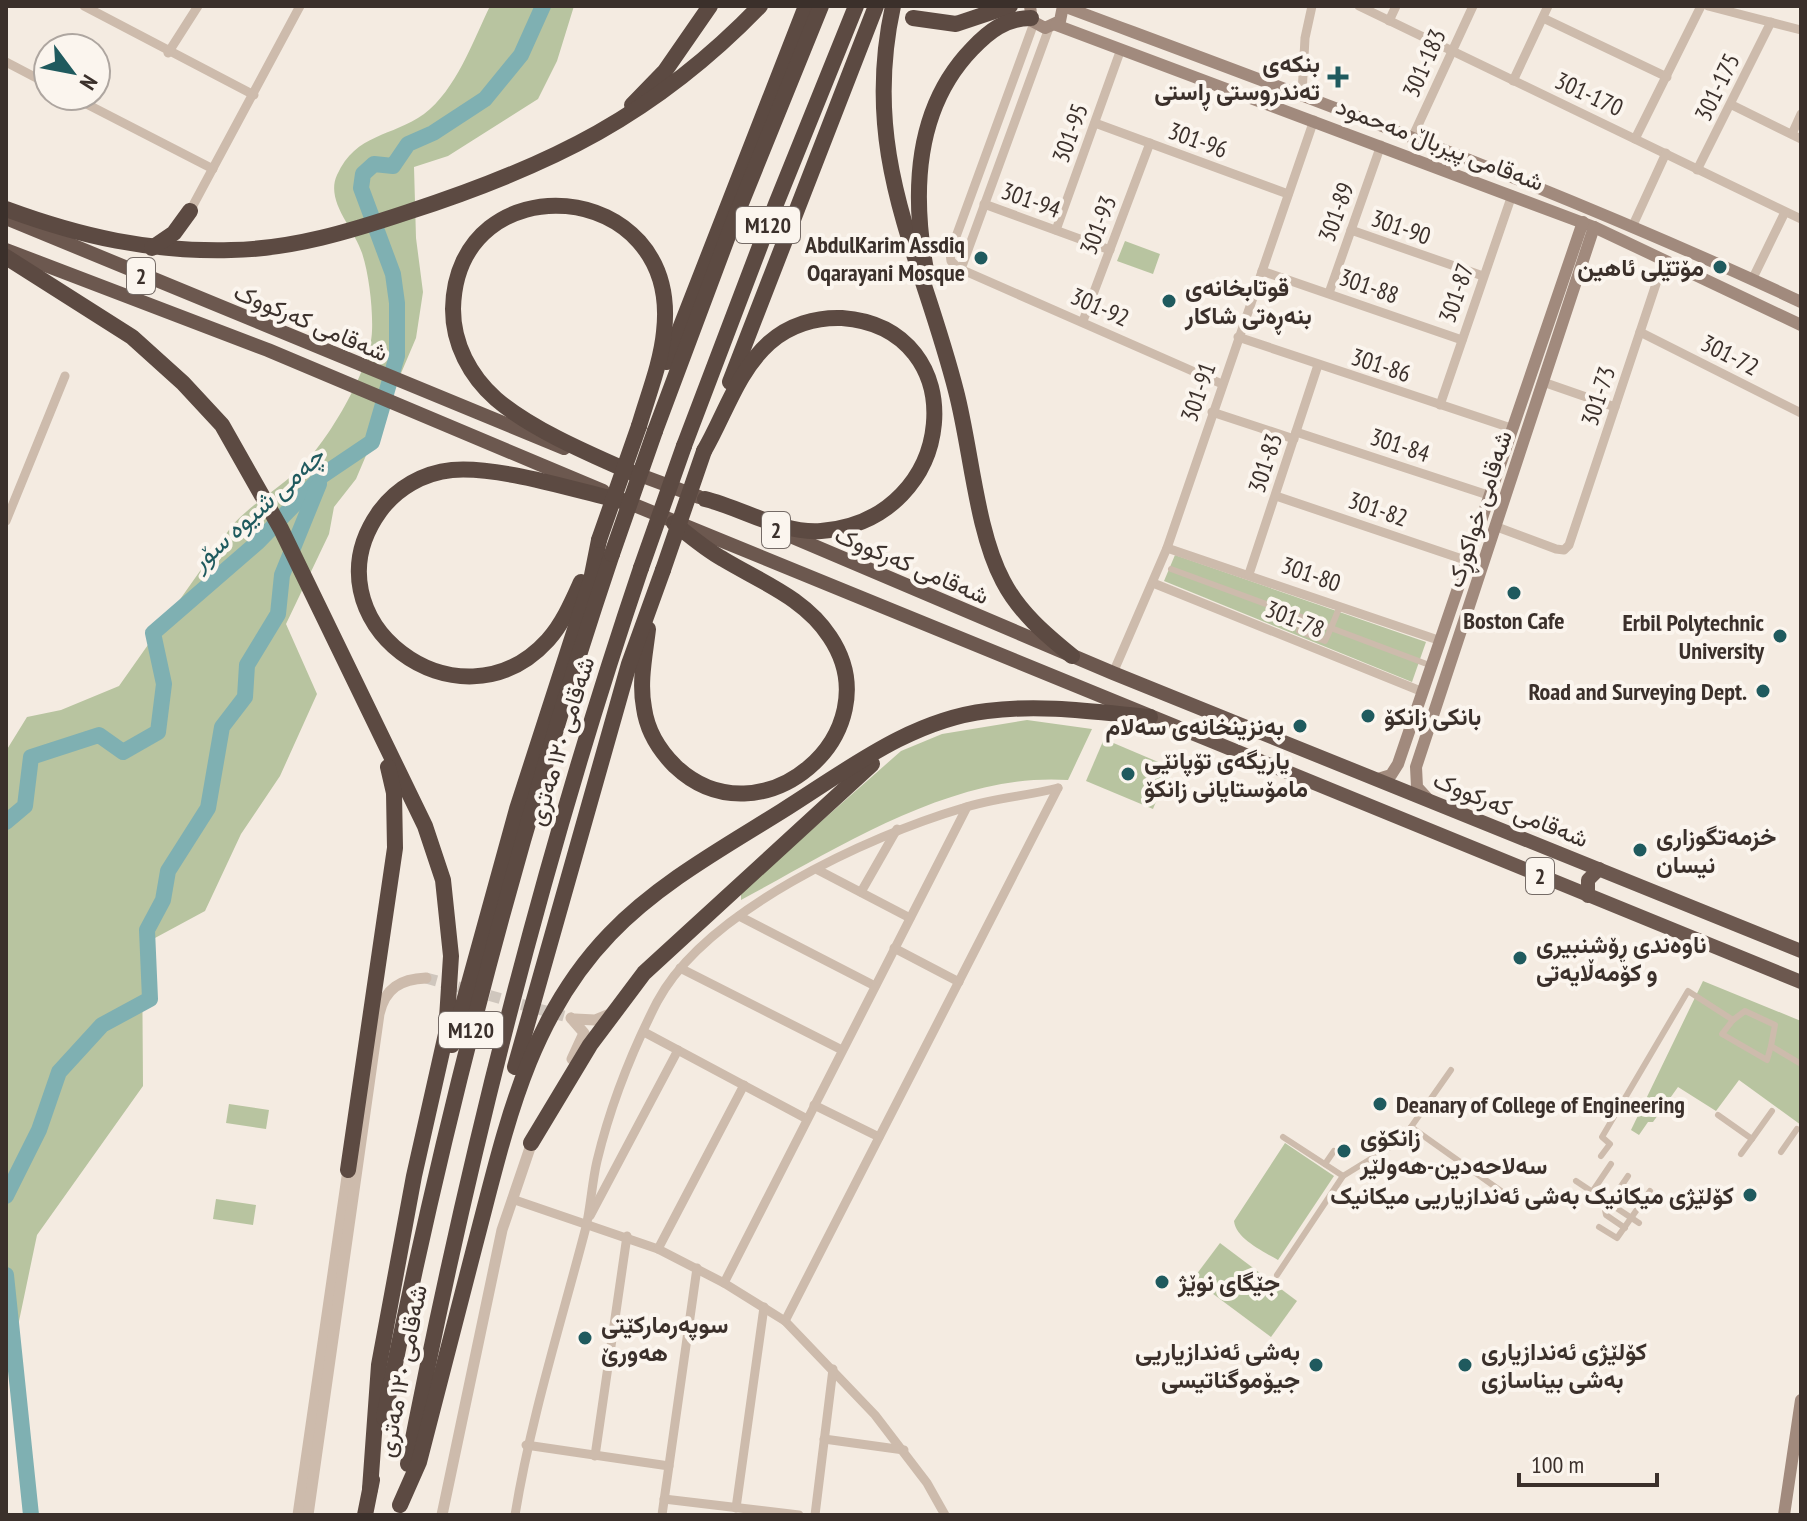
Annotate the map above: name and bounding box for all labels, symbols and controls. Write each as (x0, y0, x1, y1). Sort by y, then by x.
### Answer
street label: 301-183 (1395, 24, 1453, 102)
north arrow (32, 32, 112, 112)
place label: بنکەی تەندروستی ڕاستی (1154, 48, 1320, 111)
street label: 301-175 (1687, 48, 1747, 126)
street label: 301-170 (1550, 65, 1628, 123)
marker: بنکەی تەندروستی ڕاستی (1327, 66, 1349, 88)
text: N (74, 70, 104, 95)
street label: شەقامی پیرباڵ مەحمود (1331, 90, 1548, 199)
street label: 301-95 (1045, 99, 1095, 167)
street label: 301-96 (1164, 115, 1232, 165)
street label: 301-94 (997, 175, 1065, 225)
street label: 301-89 (1311, 178, 1361, 246)
street label: 301-93 (1073, 191, 1123, 259)
street label: 301-90 (1367, 202, 1435, 252)
road number: M120 (736, 207, 800, 243)
place label: AbdulKarim Assdiq Oqarayani Mosque (804, 229, 965, 288)
marker: AbdulKarim Assdiq Oqarayani Mosque (972, 249, 990, 267)
place label: مۆتێلی ئاهین (1577, 252, 1704, 283)
road number: 2 (127, 258, 155, 294)
marker: مۆتێلی ئاهین (1711, 258, 1729, 276)
street label: 301-87 (1431, 259, 1481, 327)
street label: 301-88 (1335, 261, 1403, 311)
place label: قوتابخانەی بنەڕەتی شاکار (1184, 272, 1312, 335)
street label: شەقامی کەرکووک (229, 276, 393, 368)
street label: 301-92 (1066, 280, 1134, 334)
marker: قوتابخانەی بنەڕەتی شاکار (1160, 292, 1178, 310)
street label: 301-72 (1696, 327, 1764, 383)
street label: 301-86 (1347, 341, 1415, 389)
street label: 301-91 (1173, 358, 1223, 426)
street label: 301-73 (1574, 362, 1622, 430)
street label: 301-84 (1366, 421, 1434, 469)
street label: شەقامی خواکوڕک (1439, 427, 1523, 593)
street label: 301-83 (1241, 429, 1289, 497)
water label: چەمی شیوە سۆر (182, 438, 333, 580)
street label: 301-82 (1344, 484, 1412, 534)
road number: 2 (762, 512, 790, 548)
street label: شەقامی کەرکووک (830, 519, 994, 611)
street label: 301-80 (1277, 549, 1345, 599)
marker: Boston Cafe (1505, 584, 1523, 602)
street label: 301-78 (1261, 593, 1329, 645)
place label: Boston Cafe (1463, 605, 1565, 636)
place label: Erbil Polytechnic University (1622, 607, 1765, 666)
marker: Erbil Polytechnic University (1771, 627, 1789, 645)
street label: شەقامی ١٢٠ مەتری (521, 653, 601, 829)
place label: Road and Surveying Dept. (1528, 676, 1747, 707)
marker: Road and Surveying Dept. (1754, 682, 1772, 700)
place label: بانکی زانکۆ (1384, 701, 1481, 732)
marker: بانکی زانکۆ (1359, 707, 1377, 725)
place label: بەنزینخانەی سەلام (1106, 711, 1284, 743)
marker: بەنزینخانەی سەلام (1291, 717, 1309, 735)
place label: یاریگەی تۆپانێی مامۆستایانی زانکۆ (1144, 745, 1308, 804)
street label: شەقامی کەرکووک (1429, 764, 1593, 854)
marker: یاریگەی تۆپانێی مامۆستایانی زانکۆ (1119, 765, 1137, 783)
place label: خزمەتگوزاری نیسان (1656, 821, 1776, 880)
marker: خزمەتگوزاری نیسان (1631, 841, 1649, 859)
road number: 2 (1526, 858, 1554, 894)
place label: ناوەندی ڕۆشنبیری و کۆمەڵایەتی (1536, 929, 1707, 988)
marker: ناوەندی ڕۆشنبیری و کۆمەڵایەتی (1511, 949, 1529, 967)
road number: M120 (439, 1012, 503, 1048)
place label: Deanary of College of Engineering (1396, 1089, 1685, 1120)
marker: Deanary of College of Engineering (1371, 1095, 1389, 1113)
place label: زانکۆی سەلاحەدین-هەولێر (1359, 1122, 1548, 1181)
marker: زانکۆی سەلاحەدین-هەولێر (1335, 1142, 1353, 1160)
place label: کۆلێژی میکانیک بەشی ئەندازیاریی میکانیک (1330, 1180, 1734, 1211)
marker: کۆلێژی میکانیک بەشی ئەندازیاریی میکانیک (1741, 1186, 1759, 1204)
place label: جێگای نوێژ (1177, 1267, 1280, 1298)
marker: جێگای نوێژ (1153, 1273, 1171, 1291)
street label: شەقامی ١٢٠ مەتری (370, 1282, 434, 1460)
place label: سوپەرمارکێتی هەورێ (601, 1309, 728, 1368)
marker: سوپەرمارکێتی هەورێ (576, 1329, 594, 1347)
place label: بەشی ئەندازیاریی جیۆموگناتیسی (1135, 1336, 1300, 1395)
place label: کۆلێژی ئەندازیاری بەشی بیناسازی (1481, 1336, 1647, 1395)
marker: بەشی ئەندازیاریی جیۆموگناتیسی (1307, 1356, 1325, 1374)
marker: کۆلێژی ئەندازیاری بەشی بیناسازی (1456, 1356, 1474, 1374)
scale bar (1519, 1437, 1657, 1487)
text: 100 m (1531, 1449, 1584, 1480)

